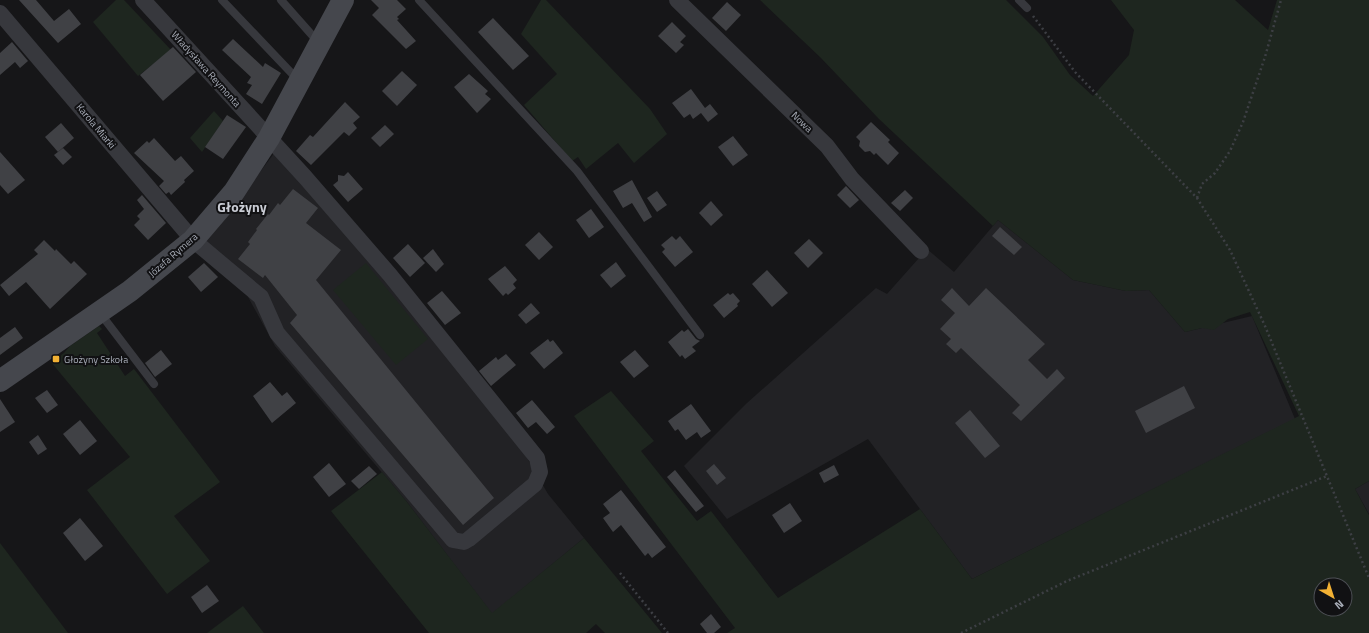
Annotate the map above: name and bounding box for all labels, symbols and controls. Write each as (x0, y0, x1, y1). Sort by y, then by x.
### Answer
street label: Władysława Reymonta (168, 28, 244, 110)
street label: Karola Miarki (73, 100, 119, 152)
street label: Nowa (788, 108, 816, 136)
district label: Głożyny (217, 196, 267, 217)
street label: Józefa Rymera (145, 229, 201, 281)
place label: Głożyny Szkoła (64, 352, 128, 367)
marker: Głożyny Szkoła (51, 354, 61, 364)
north arrow (1313, 577, 1353, 617)
text: N (1331, 596, 1347, 613)

